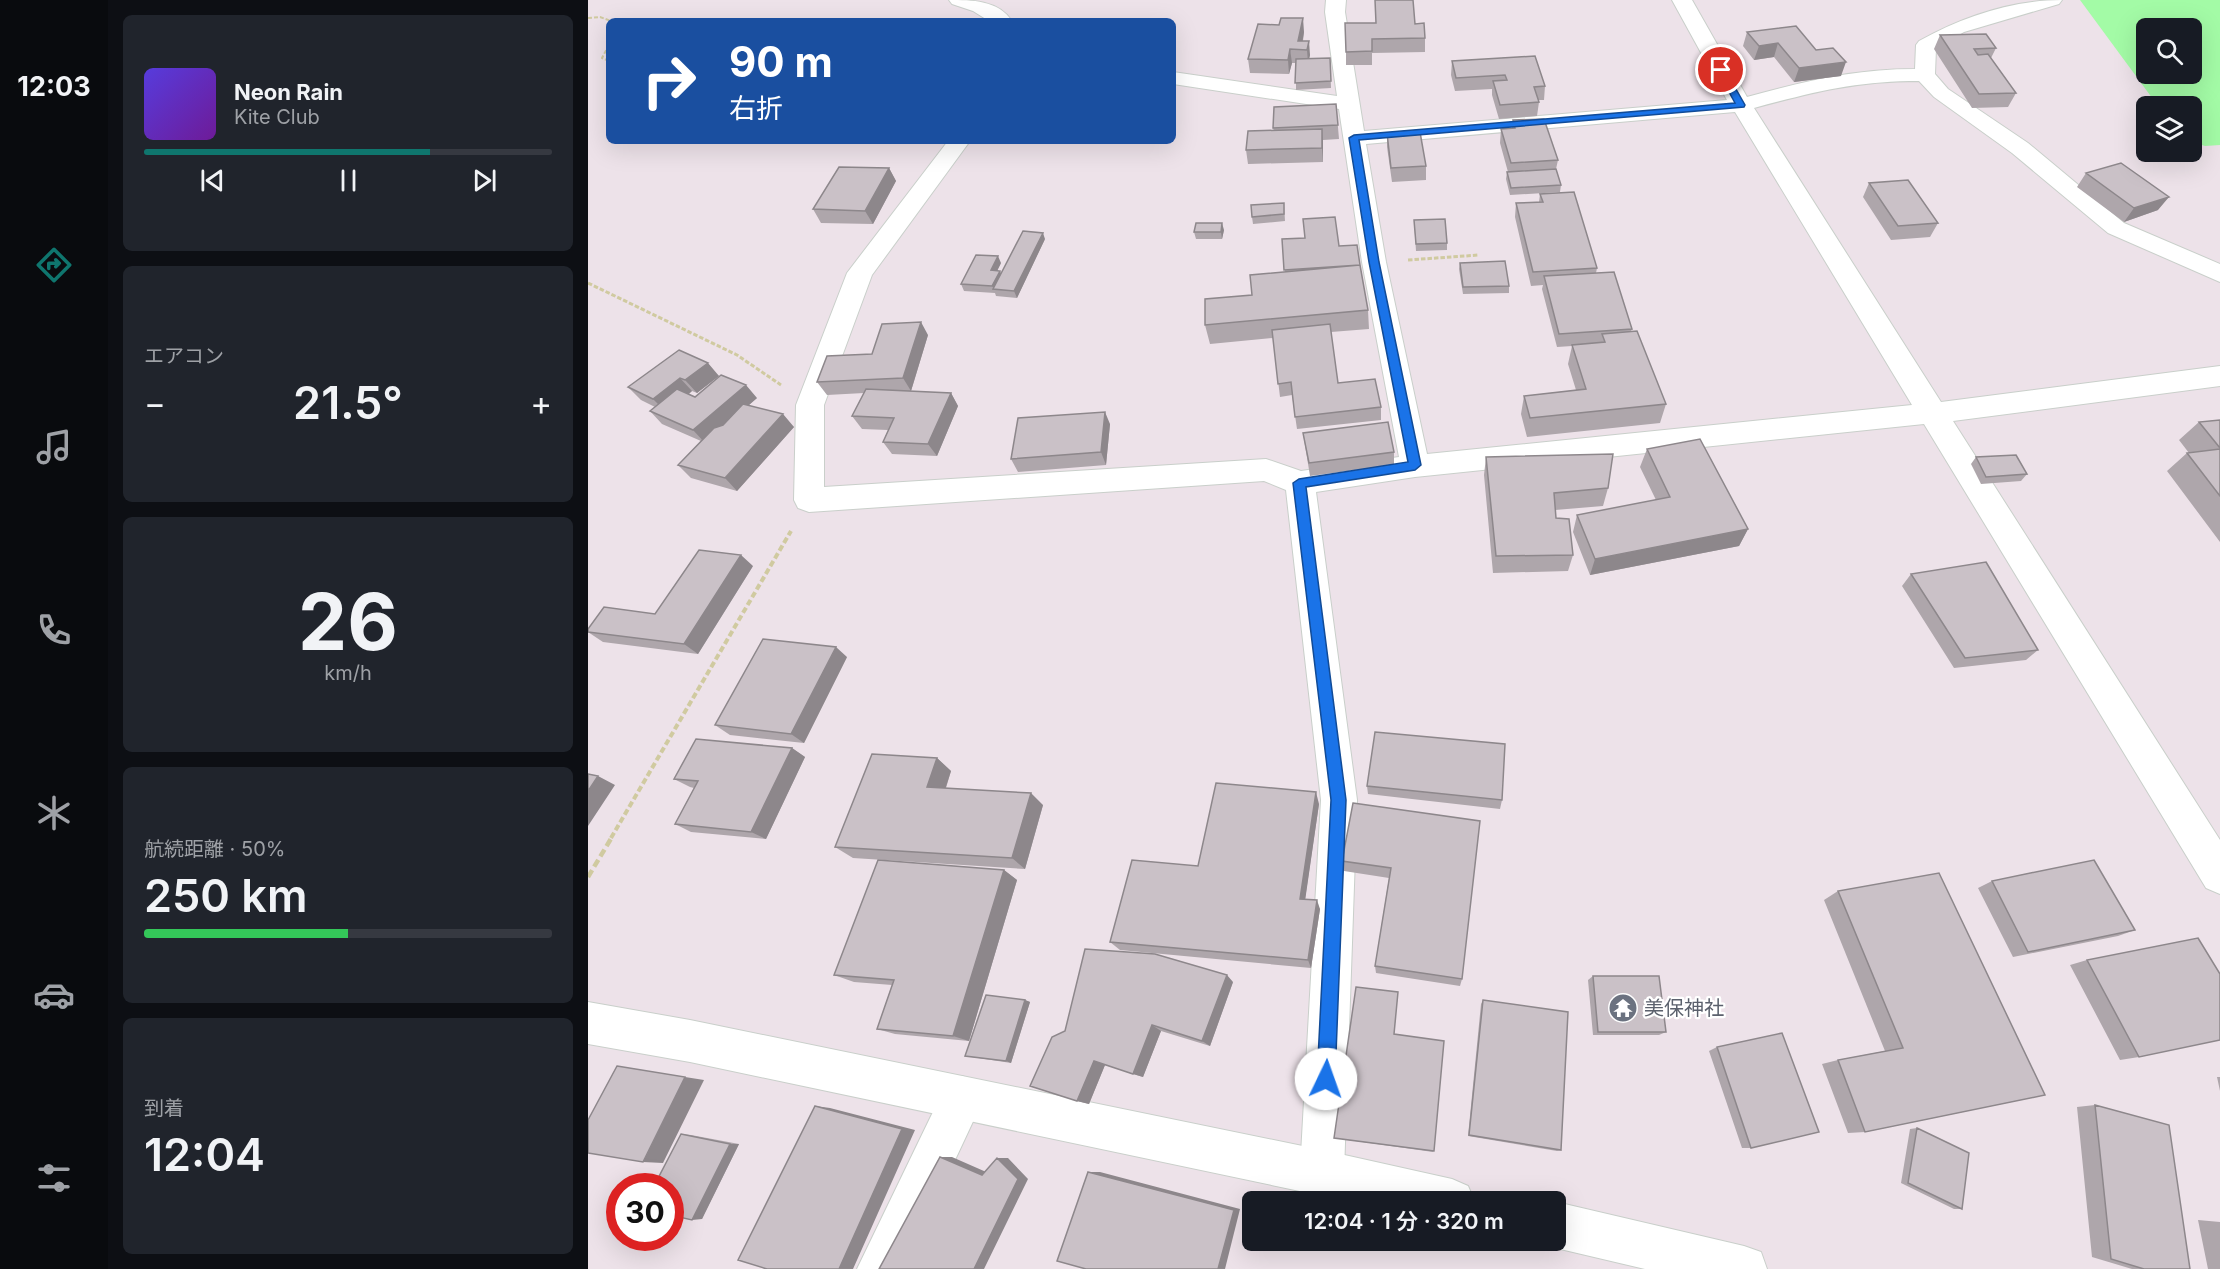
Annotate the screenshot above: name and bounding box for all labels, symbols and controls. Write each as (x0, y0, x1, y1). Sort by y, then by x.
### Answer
map controls (2136, 18, 2202, 162)
button: search (2136, 18, 2202, 84)
text: 90 m (729, 36, 833, 87)
icon: right (630, 42, 708, 120)
pin (1695, 44, 1746, 95)
icon: arrive (1704, 53, 1737, 86)
text: 12:03 (17, 70, 91, 103)
text: Neon Rain (234, 79, 343, 105)
text: 右折 (729, 92, 783, 125)
button: layers (2136, 96, 2202, 162)
text: Kite Club (234, 105, 320, 129)
icon: previous (196, 164, 229, 197)
icon: pause (332, 164, 365, 197)
icon: next (468, 164, 501, 197)
icon: directions (33, 244, 75, 286)
text: エアコン (144, 344, 224, 368)
text: 21.5° (293, 375, 403, 430)
text: − (144, 383, 166, 423)
text: + (530, 383, 552, 423)
icon: music (33, 426, 75, 468)
text: 26 (298, 574, 398, 669)
icon: phone (33, 609, 75, 651)
text: km/h (324, 661, 372, 685)
icon: climate (33, 792, 75, 834)
text: 航続距離 · 50% (144, 837, 285, 861)
text: 250 km (144, 868, 308, 923)
icon: car (33, 974, 75, 1016)
temple icon: 美保神社 (1607, 992, 1639, 1024)
place label: 美保神社 (1644, 996, 1724, 1020)
position arrow (1294, 1047, 1358, 1111)
text: 到着 (144, 1096, 184, 1120)
text: 12:04 (144, 1127, 265, 1182)
icon: filters (33, 1157, 75, 1199)
speed limit sign: 30 (606, 1173, 684, 1251)
text: 12:04 · 1 分 · 320 m (1304, 1208, 1504, 1234)

